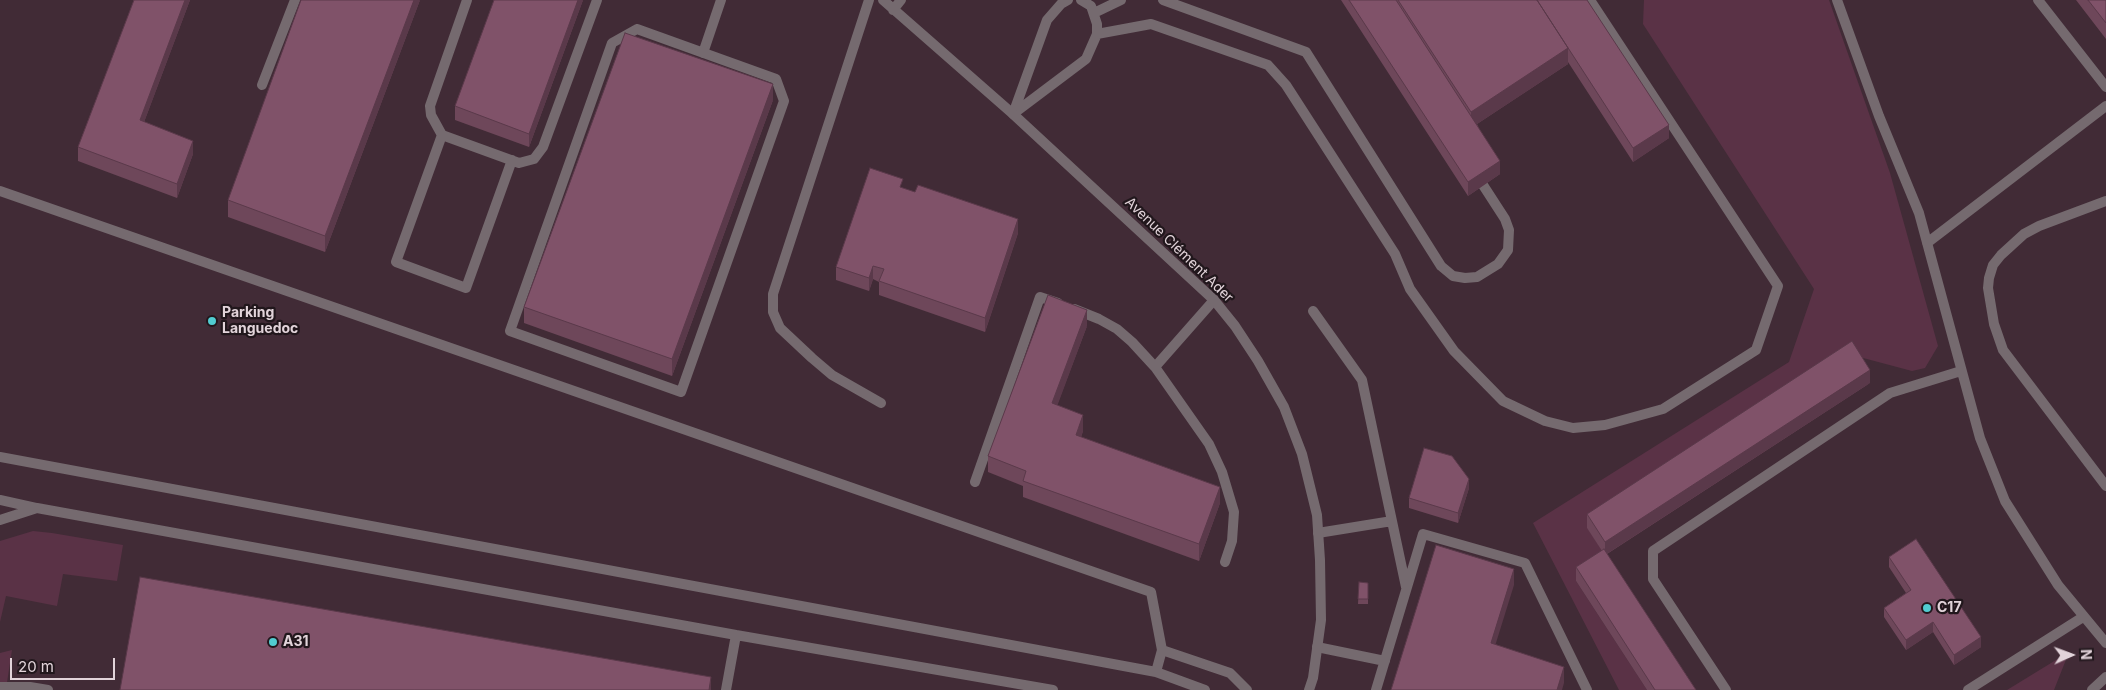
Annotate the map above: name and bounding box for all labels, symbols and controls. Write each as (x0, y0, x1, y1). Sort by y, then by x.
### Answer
street label: Avenue Clément Ader (1121, 194, 1237, 306)
place label: Parking Languedoc (222, 305, 298, 338)
marker: Parking Languedoc (206, 315, 218, 327)
place label: C17 (1937, 600, 1962, 616)
marker: C17 (1921, 602, 1933, 614)
north arrow (2046, 630, 2096, 680)
place label: A31 (283, 634, 309, 650)
marker: A31 (267, 636, 279, 648)
scale bar (12, 648, 118, 680)
text: N (2078, 649, 2095, 660)
text: 20 m (18, 657, 54, 676)

